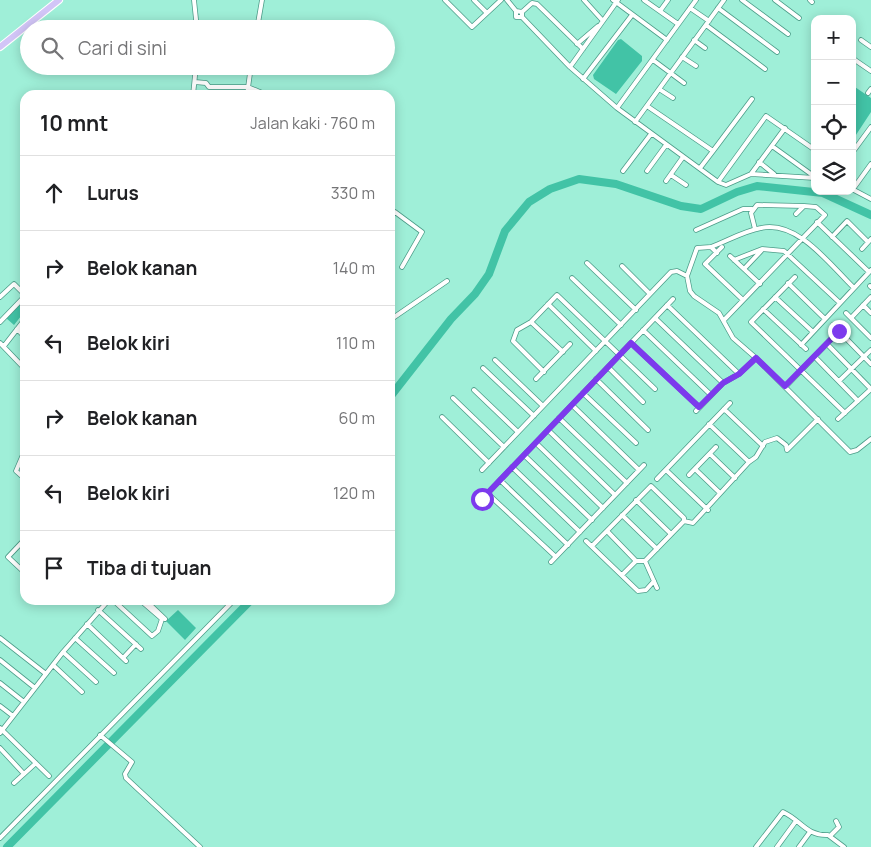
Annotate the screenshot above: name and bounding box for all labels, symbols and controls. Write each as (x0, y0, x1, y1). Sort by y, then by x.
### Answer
map controls (811, 15, 856, 195)
button: + (811, 15, 856, 60)
search box (20, 20, 395, 75)
icon: search (38, 34, 66, 62)
text: Cari di sini (78, 35, 167, 61)
button: − (811, 60, 856, 105)
button: locate (811, 105, 856, 150)
text: 10 mnt (40, 109, 108, 137)
text: Jalan kaki · 760 m (250, 112, 375, 134)
button: layers (811, 150, 856, 195)
icon: ahead (40, 179, 68, 207)
text: Lurus (87, 180, 139, 206)
text: 330 m (331, 182, 375, 204)
icon: right (40, 254, 68, 282)
text: Belok kanan (87, 255, 197, 281)
text: 140 m (333, 257, 375, 279)
route end (828, 320, 851, 343)
icon: left (40, 329, 68, 357)
text: Belok kiri (87, 330, 170, 356)
text: 110 m (336, 332, 375, 354)
icon: right (40, 404, 68, 432)
text: Belok kanan (87, 405, 197, 431)
text: 60 m (339, 407, 375, 429)
icon: left (40, 479, 68, 507)
text: Belok kiri (87, 480, 170, 506)
text: 120 m (333, 482, 375, 504)
route start (471, 488, 494, 511)
icon: arrive (40, 554, 68, 582)
text: Tiba di tujuan (87, 555, 211, 581)

